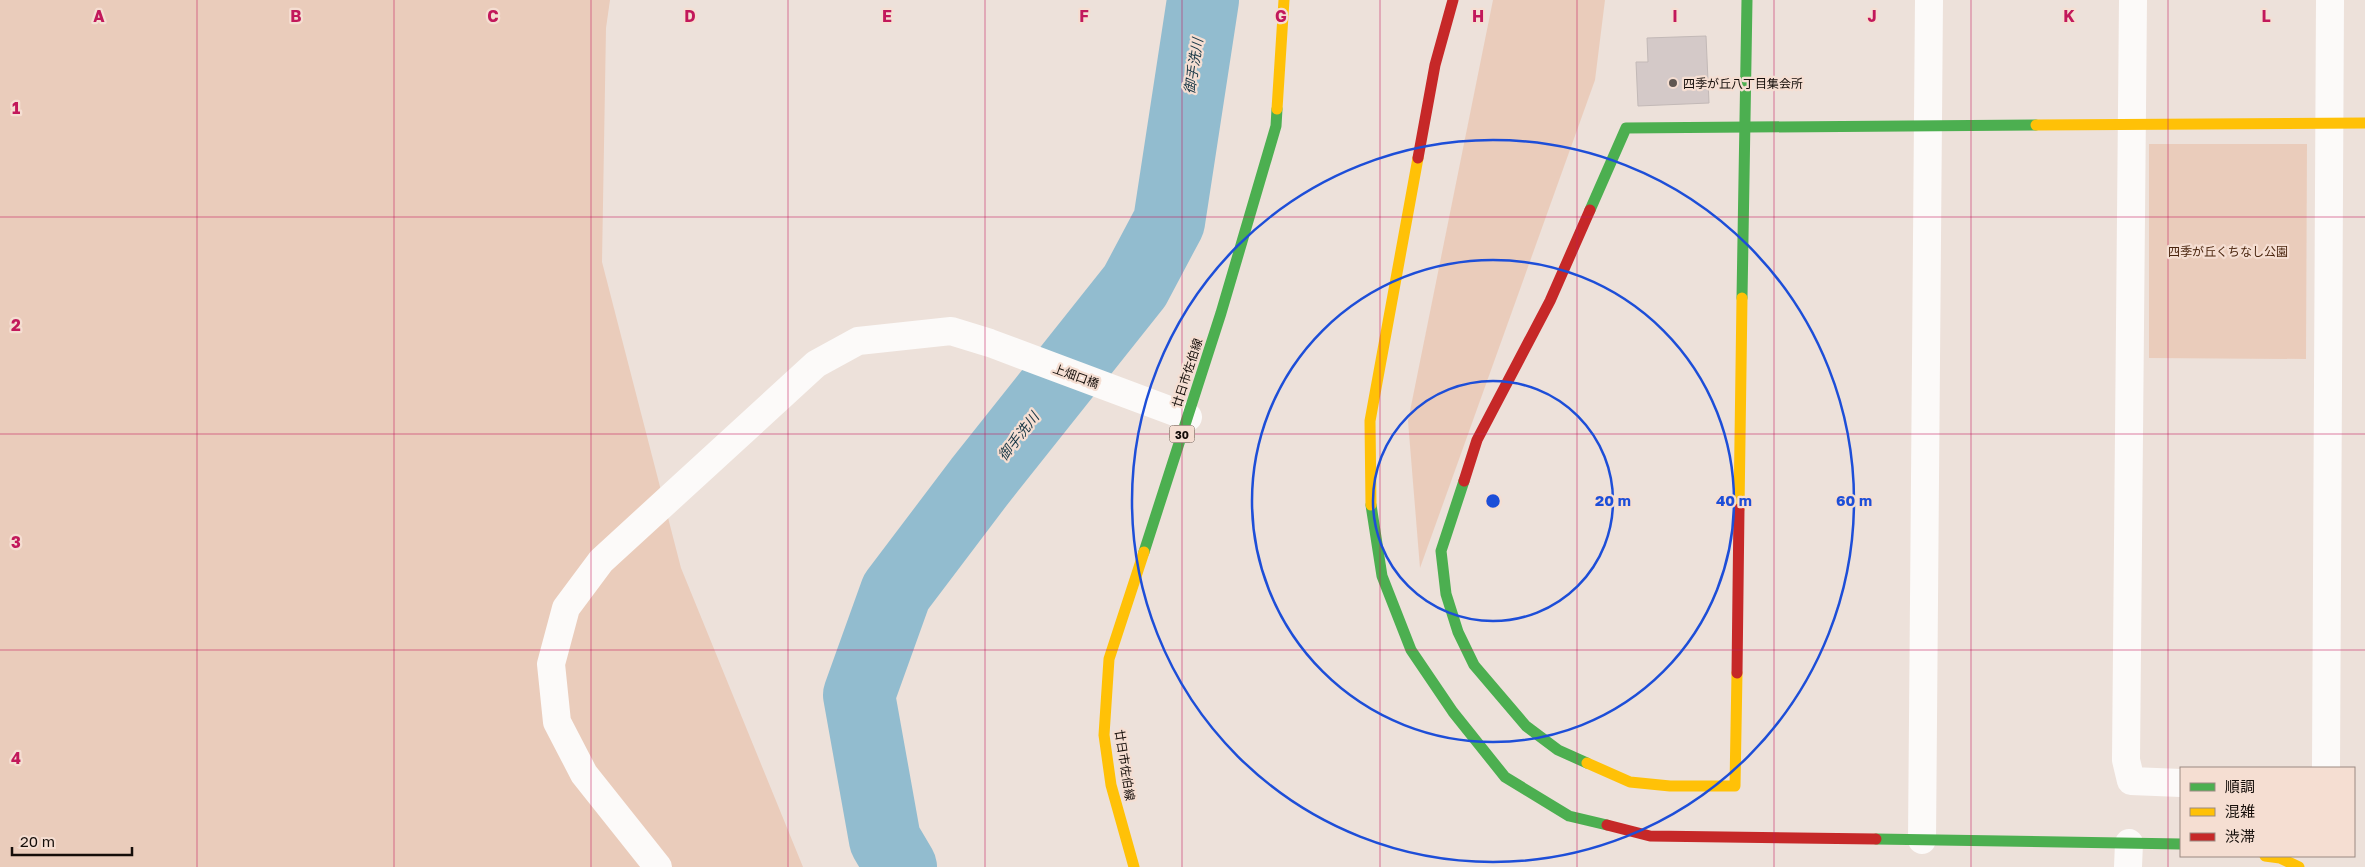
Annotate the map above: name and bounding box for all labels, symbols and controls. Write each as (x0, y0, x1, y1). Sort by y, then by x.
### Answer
text: A (93, 6, 105, 26)
text: B (290, 6, 302, 26)
text: C (487, 6, 499, 26)
text: D (684, 6, 696, 26)
text: E (882, 6, 892, 26)
text: F (1079, 6, 1089, 26)
text: G (1275, 6, 1287, 26)
text: H (1472, 6, 1484, 26)
text: I (1672, 6, 1678, 26)
text: J (1867, 6, 1877, 26)
text: K (2063, 6, 2075, 26)
text: L (2261, 6, 2271, 26)
water label: 御手洗川 (1180, 35, 1206, 95)
place label: 四季が丘八丁目集会所 (1683, 76, 1803, 91)
marker: 四季が丘八丁目集会所 (1667, 77, 1679, 89)
text: 1 (12, 98, 20, 118)
park label: 四季が丘くちなし公園 (2168, 244, 2288, 259)
text: 2 (11, 315, 21, 335)
street label: 廿日市佐伯線 (1169, 336, 1205, 410)
street label: 上畑口橋 (1051, 361, 1101, 391)
water label: 御手洗川 (994, 407, 1043, 463)
road number: 30 (1170, 426, 1194, 442)
text: 20 m (1595, 491, 1631, 509)
text: 40 m (1716, 491, 1752, 509)
text: 60 m (1836, 491, 1872, 509)
centre of rings (1484, 492, 1502, 510)
text: 3 (11, 532, 21, 552)
street label: 廿日市佐伯線 (1112, 728, 1138, 802)
text: 4 (11, 748, 21, 768)
legend (2180, 767, 2355, 857)
text: 順調 (2225, 777, 2255, 795)
text: 混雑 (2225, 802, 2255, 820)
scale bar (12, 824, 132, 856)
text: 渋滞 (2225, 827, 2255, 845)
text: 20 m (20, 832, 55, 850)

